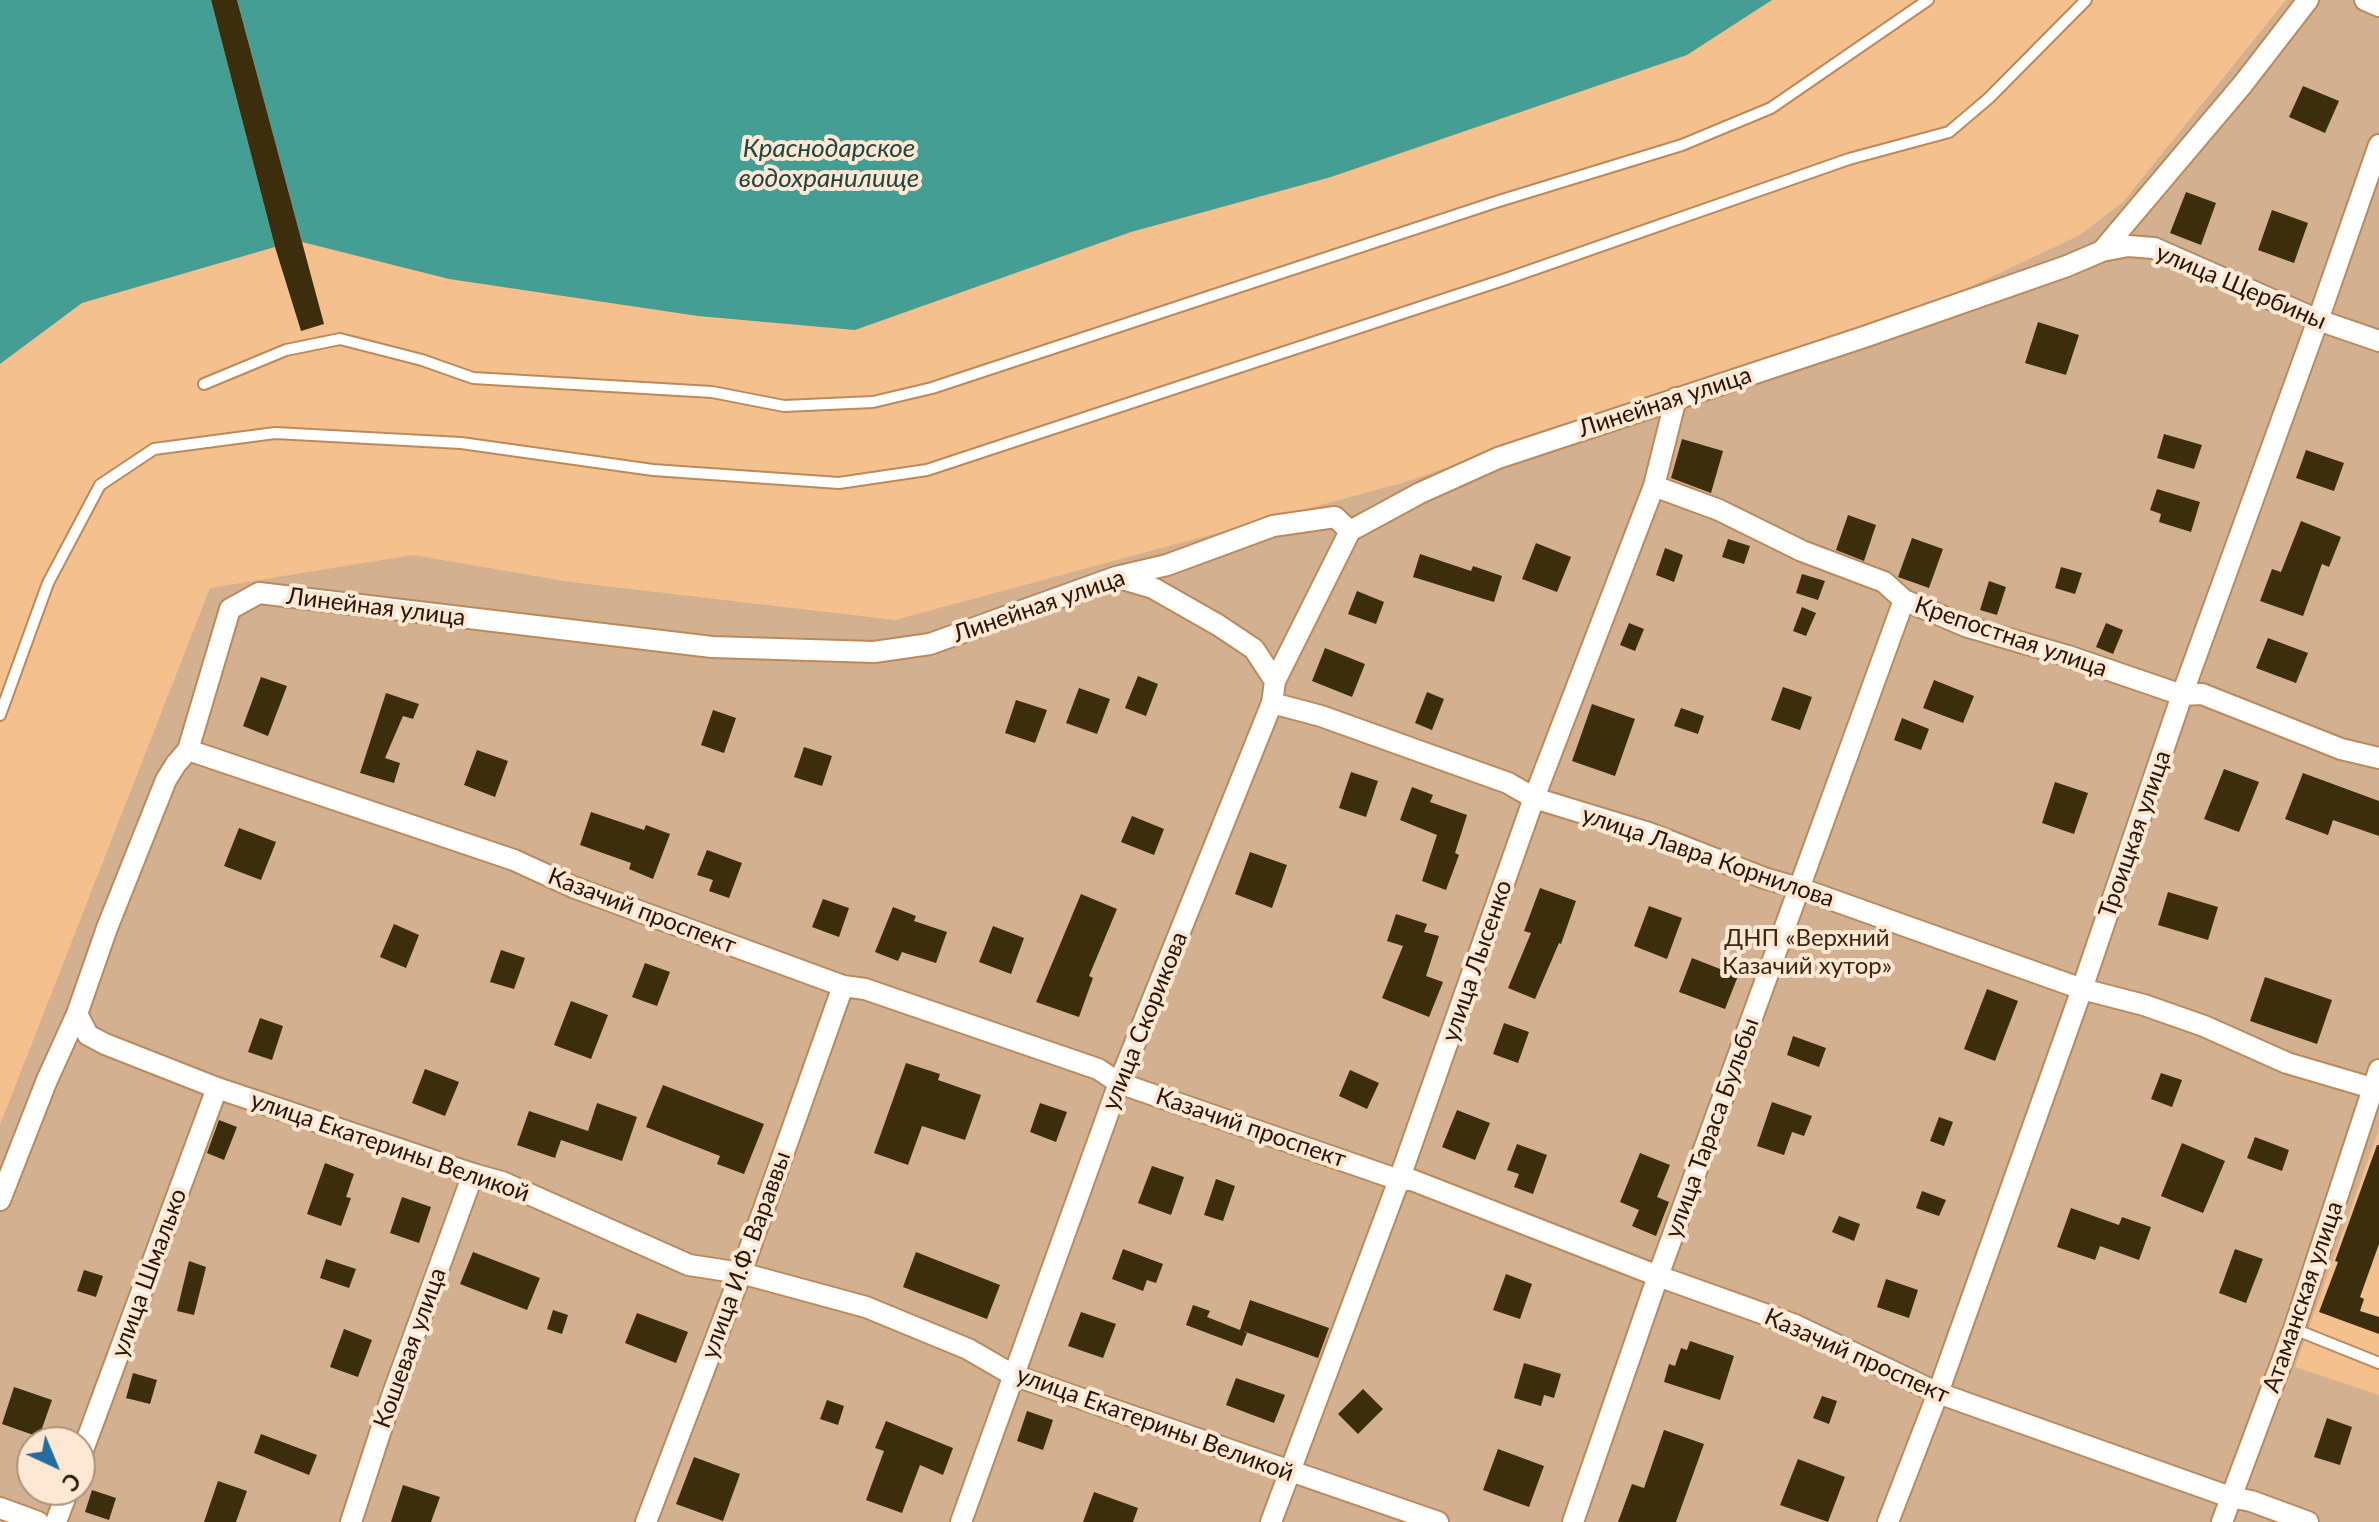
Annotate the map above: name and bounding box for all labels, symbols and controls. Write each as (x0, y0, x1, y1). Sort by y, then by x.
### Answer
water label: Краснодарское водохранилище (739, 133, 919, 194)
street label: улица Щербины (2151, 238, 2331, 336)
street label: Линейная улица (1575, 360, 1755, 444)
street label: Линейная улица (949, 563, 1129, 649)
street label: Линейная улица (285, 582, 467, 632)
street label: Крепостная улица (1911, 591, 2111, 683)
street label: Троицкая улица (2093, 747, 2177, 921)
street label: улица Лавра Корнилова (1578, 800, 1838, 914)
street label: Казачий проспект (544, 862, 740, 960)
street label: улица Лысенко (1436, 876, 1518, 1046)
park label: ДНП «Верхний Казачий хутор» (1722, 924, 1892, 980)
street label: улица Скорикова (1096, 928, 1194, 1114)
street label: улица Тараса Бульбы (1659, 1014, 1765, 1242)
street label: Казачий проспект (1152, 1082, 1350, 1174)
street label: улица Екатерины Великой (247, 1086, 533, 1208)
street label: улица И.Ф. Вараввы (695, 1147, 797, 1363)
street label: улица Шмалько (105, 1185, 193, 1361)
street label: Атаманская улица (2257, 1198, 2349, 1396)
street label: Кошевая улица (368, 1264, 452, 1432)
street label: Казачий проспект (1760, 1302, 1954, 1410)
street label: улица Екатерины Великой (1012, 1360, 1298, 1488)
north arrow (16, 1426, 96, 1506)
text: С (57, 1467, 86, 1497)

